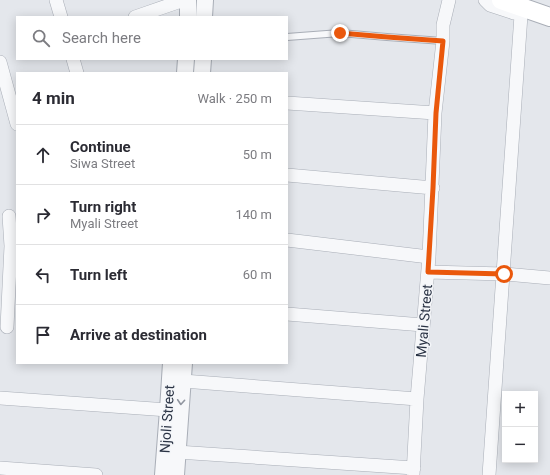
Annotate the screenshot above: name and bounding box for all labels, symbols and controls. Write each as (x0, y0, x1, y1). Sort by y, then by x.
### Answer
search box (16, 16, 288, 60)
route end (331, 24, 349, 42)
icon: search (30, 27, 52, 49)
text: Search here (62, 29, 141, 47)
text: 4 min (32, 88, 75, 108)
text: Walk · 250 m (197, 91, 272, 106)
text: Continue (70, 138, 131, 156)
icon: ahead (32, 144, 54, 166)
text: 50 m (243, 147, 272, 162)
text: Siwa Street (70, 156, 135, 171)
text: Turn right (70, 198, 136, 216)
icon: right (32, 204, 54, 226)
text: 140 m (235, 207, 272, 222)
text: Myali Street (70, 216, 138, 231)
icon: left (32, 264, 54, 286)
route start (495, 265, 513, 283)
text: Turn left (70, 266, 127, 284)
text: 60 m (243, 267, 272, 282)
street label: Myali Street (413, 283, 435, 358)
icon: arrive (32, 324, 54, 346)
text: Arrive at destination (70, 326, 207, 344)
street label: Njoli Street (157, 384, 177, 454)
map controls (502, 391, 538, 463)
button: + (502, 391, 538, 427)
one-way arrow (177, 399, 186, 405)
button: − (502, 427, 538, 463)

